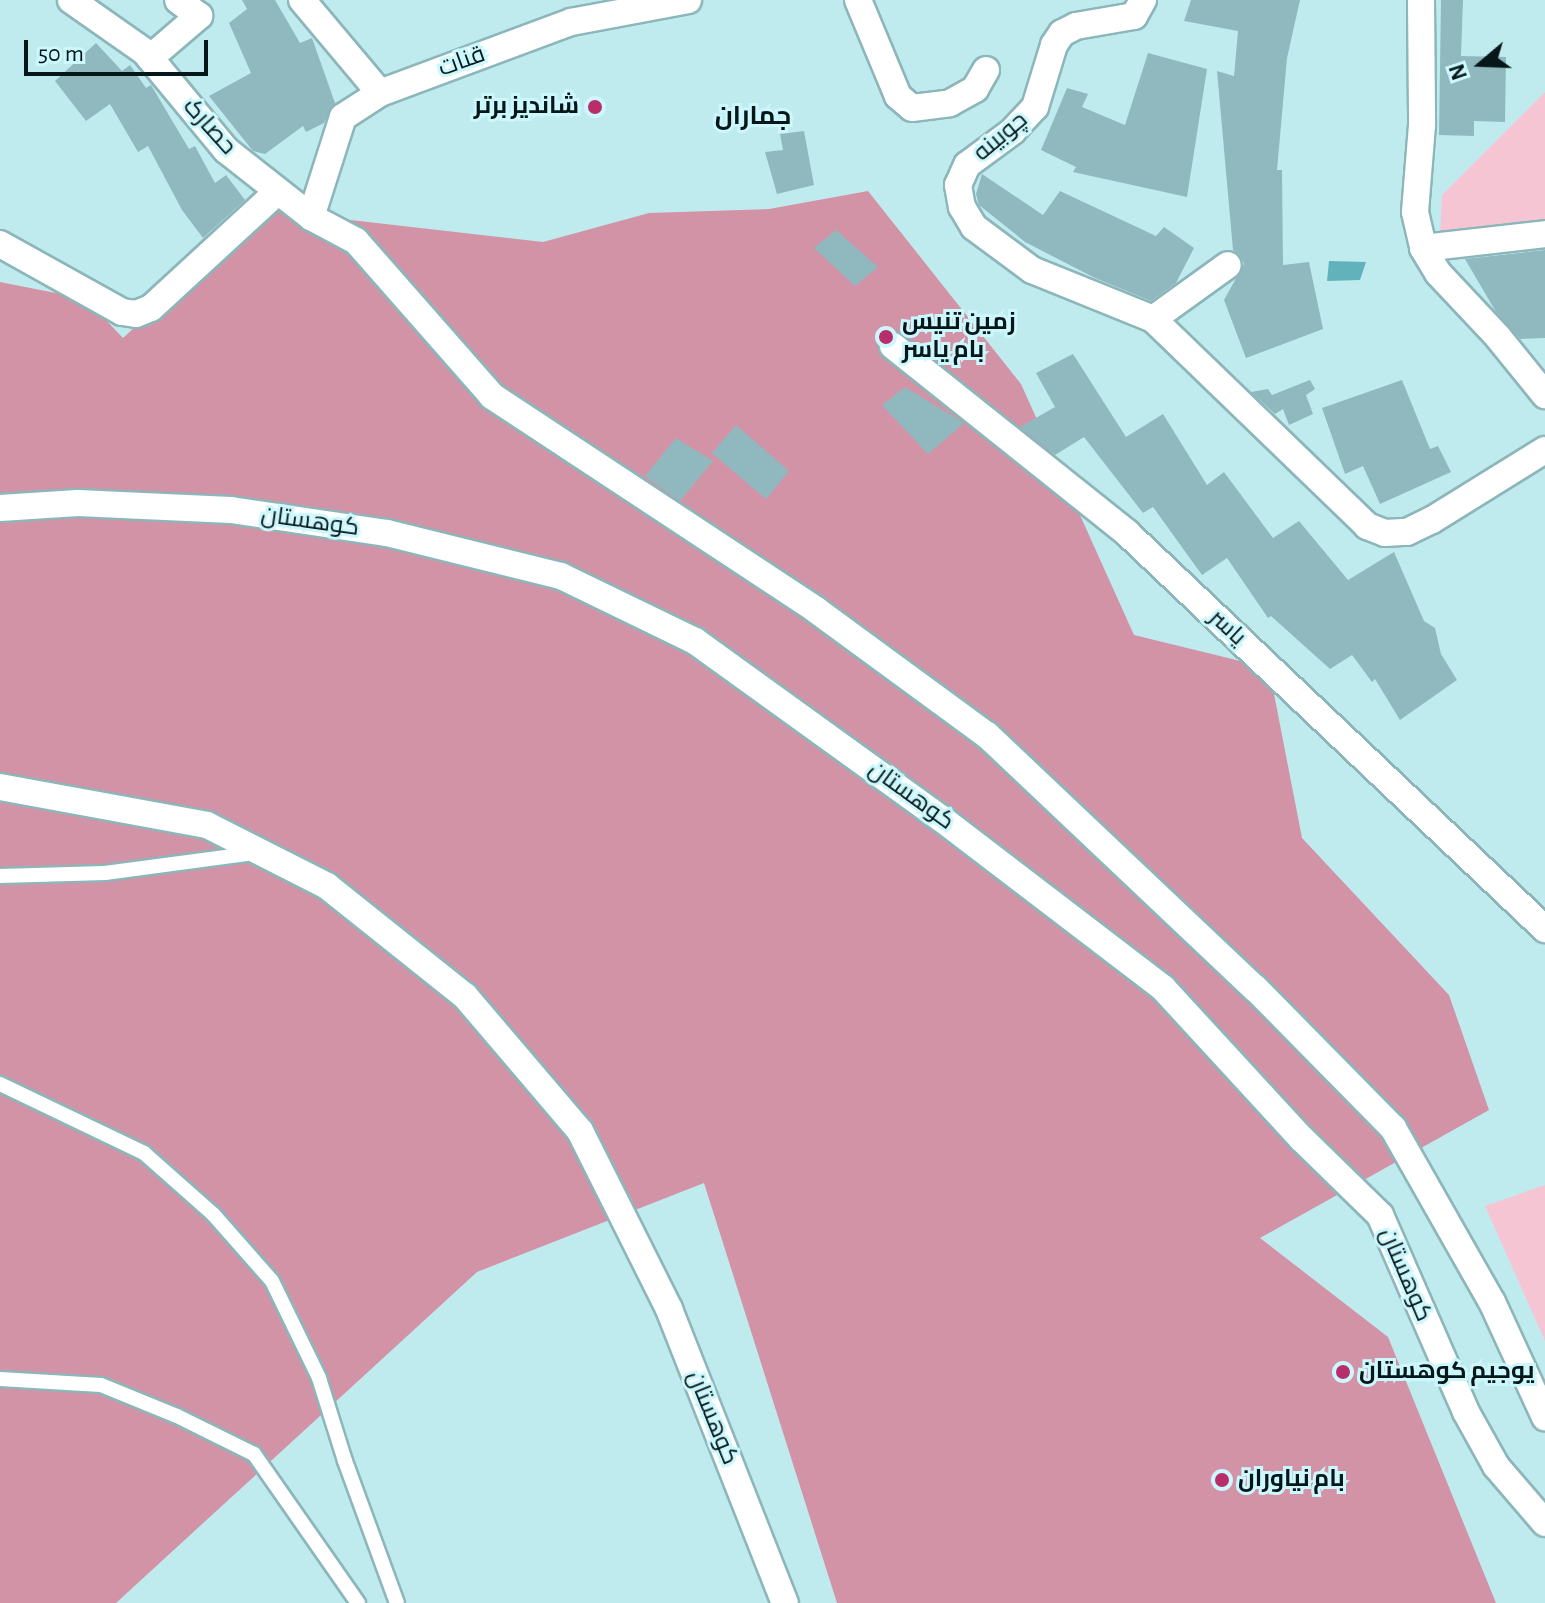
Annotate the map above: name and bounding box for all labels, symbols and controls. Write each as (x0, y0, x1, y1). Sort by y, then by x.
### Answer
scale bar (28, 24, 212, 74)
north arrow (1441, 24, 1521, 104)
street label: قنات (435, 40, 489, 84)
text: 50 m (38, 42, 84, 66)
text: N (1445, 61, 1471, 83)
street label: حصارک (176, 93, 242, 161)
place label: شاندیز برتر (474, 93, 579, 121)
marker: شاندیز برتر (586, 98, 604, 116)
district label: جماران (715, 101, 791, 133)
street label: چوبینه (968, 106, 1034, 168)
place label: زمین تنیس بام یاسر (902, 309, 1016, 365)
marker: زمین تنیس بام یاسر (877, 328, 895, 346)
street label: کوهستان (259, 501, 361, 543)
street label: یاسر (1203, 604, 1251, 652)
street label: کوهستان (863, 755, 959, 837)
street label: کوهستان (1372, 1224, 1438, 1326)
place label: یوجیم کوهستان (1359, 1358, 1535, 1386)
marker: یوجیم کوهستان (1334, 1363, 1352, 1381)
street label: کوهستان (680, 1367, 744, 1469)
place label: بام نیاوران (1238, 1466, 1345, 1494)
marker: بام نیاوران (1213, 1471, 1231, 1489)

